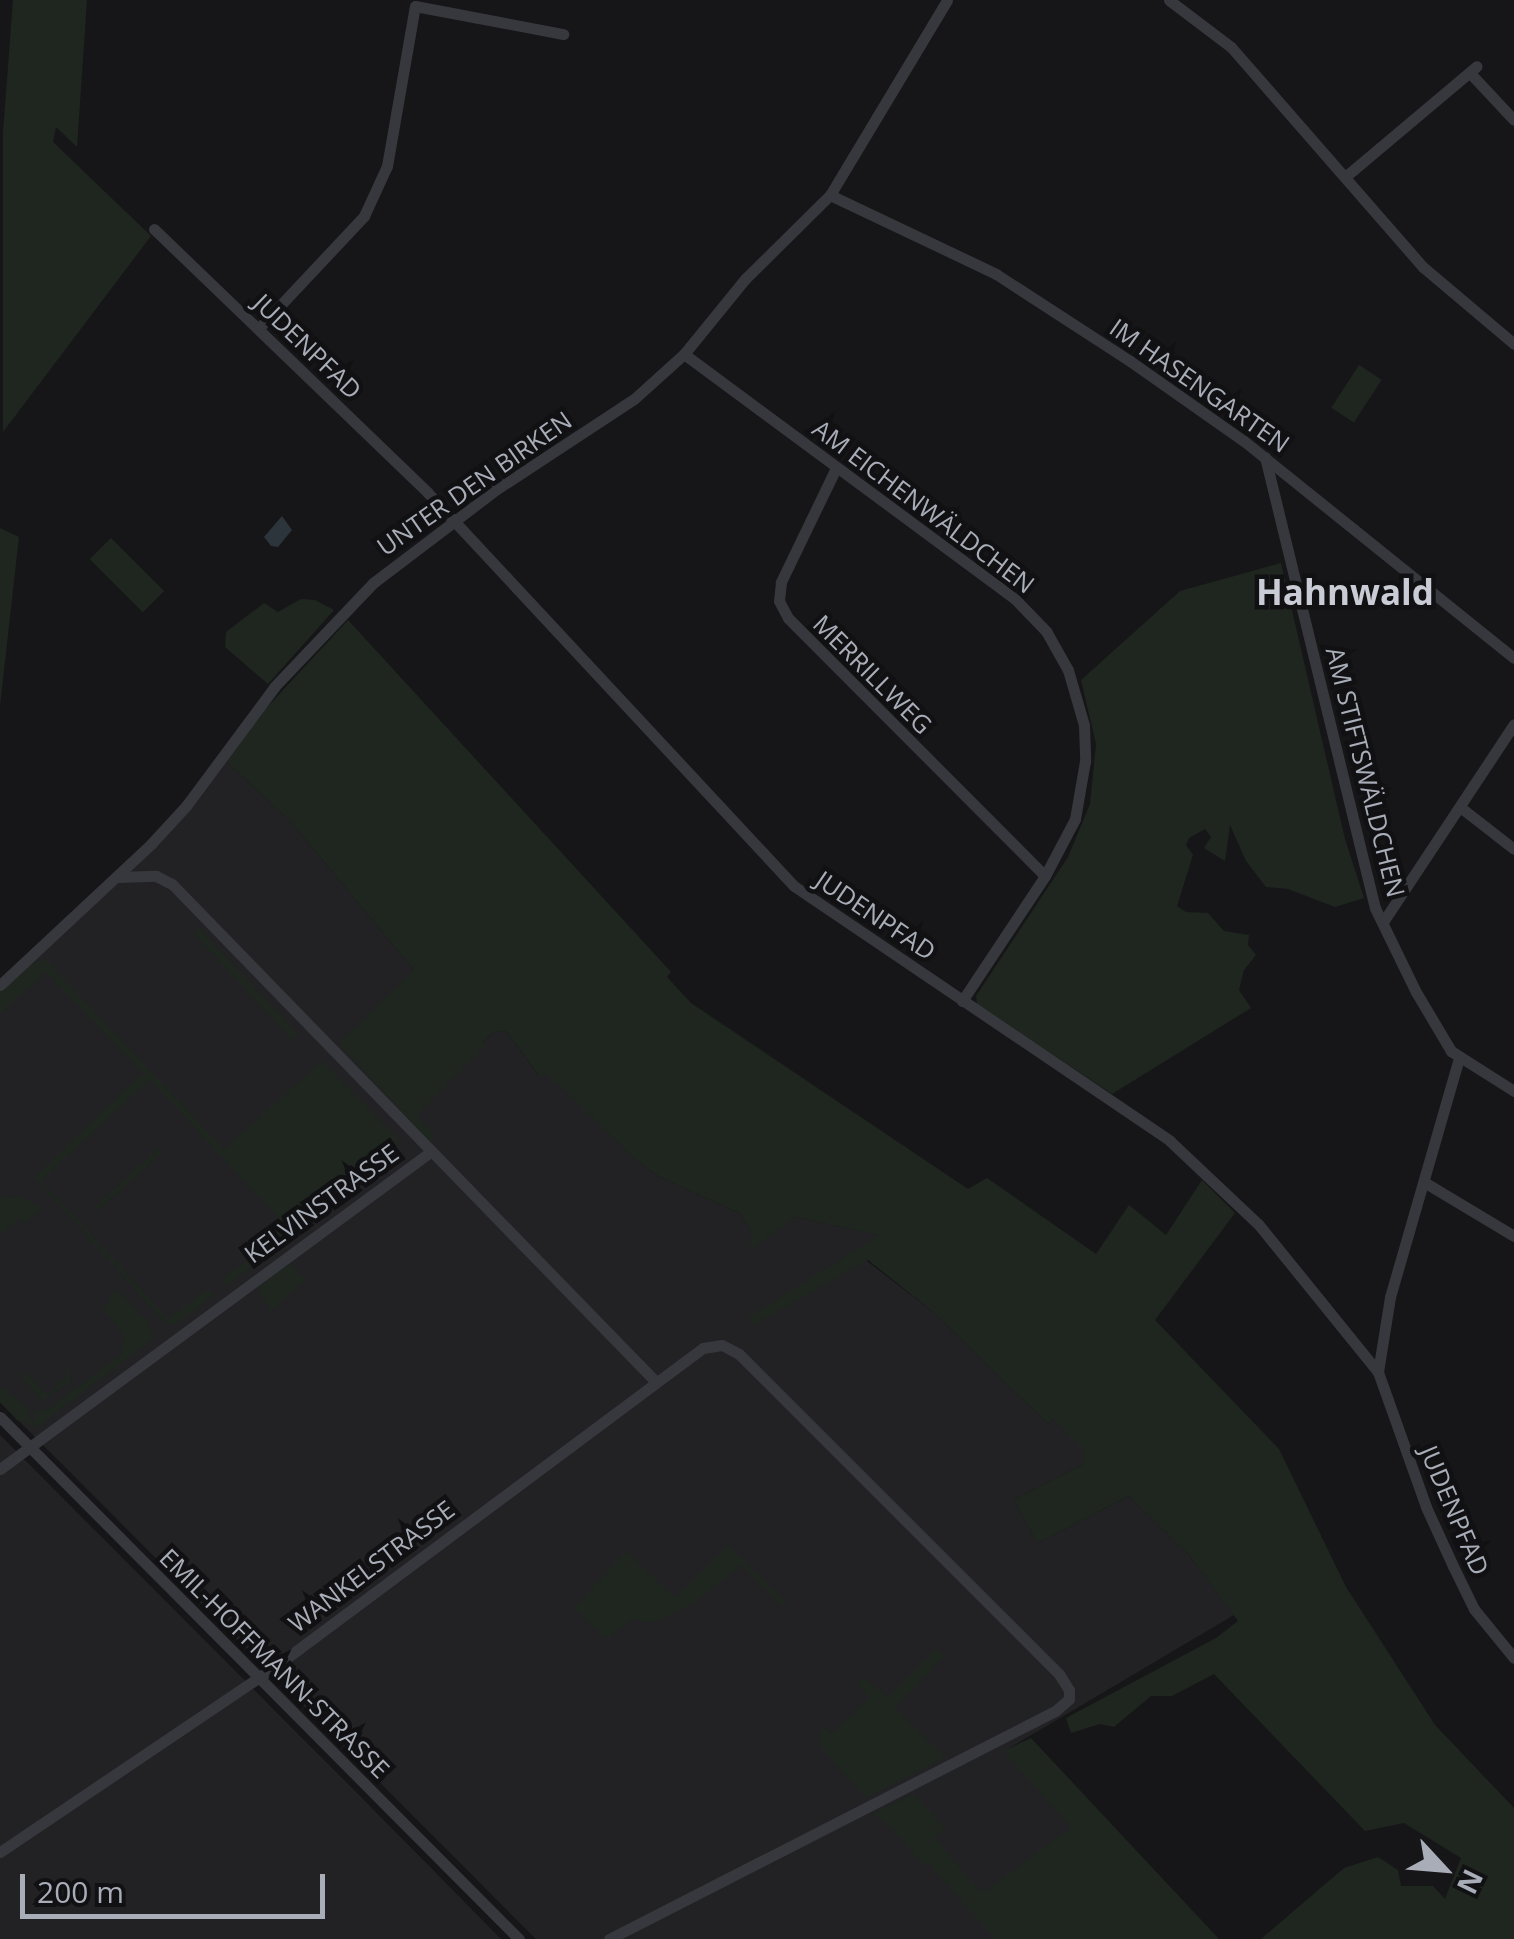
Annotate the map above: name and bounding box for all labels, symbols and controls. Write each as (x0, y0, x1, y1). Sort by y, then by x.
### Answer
street label: JUDENPFAD (248, 287, 368, 405)
street label: IM HASENGARTEN (1104, 312, 1296, 458)
street label: UNTER DEN BIRKEN (371, 405, 577, 561)
street label: AM EICHENWÄLDCHEN (807, 413, 1041, 599)
district label: Hahnwald (1256, 571, 1434, 613)
street label: MERRILLWEG (807, 608, 939, 740)
street label: AM STIFTSWÄLDCHEN (1320, 644, 1412, 900)
street label: JUDENPFAD (811, 864, 941, 966)
street label: KELVINSTRASSE (238, 1137, 404, 1269)
street label: JUDENPFAD (1414, 1441, 1496, 1579)
street label: WANKELSTRASSE (282, 1494, 460, 1638)
street label: EMIL-HOFFMANN-STRASSE (154, 1542, 396, 1784)
north arrow (1394, 1819, 1494, 1919)
scale bar (25, 1854, 330, 1916)
text: N (1449, 1864, 1493, 1901)
text: 200 m (37, 1871, 124, 1912)

